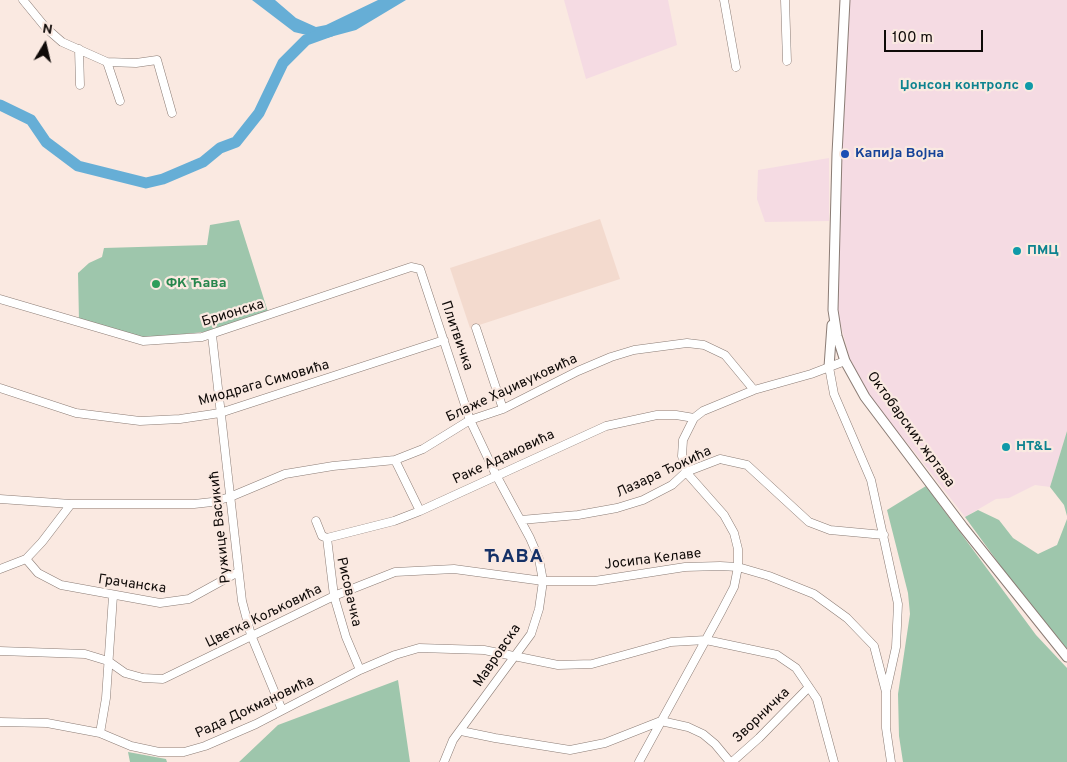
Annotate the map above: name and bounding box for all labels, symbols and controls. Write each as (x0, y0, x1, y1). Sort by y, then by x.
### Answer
north arrow (20, 20, 70, 70)
scale bar (887, 20, 986, 52)
text: N (41, 21, 54, 39)
text: 100 m (892, 29, 933, 48)
place label: Џонсон контролс (900, 78, 1019, 94)
marker: Џонсон контролс (1023, 80, 1035, 92)
place label: Капија Војна (855, 146, 944, 162)
marker: Капија Војна (839, 148, 851, 160)
place label: ПМЦ (1027, 243, 1059, 259)
marker: ПМЦ (1011, 245, 1023, 257)
place label: ФК Ћава (166, 276, 226, 292)
marker: ФК Ћава (150, 278, 162, 290)
street label: Брионска (200, 297, 266, 331)
street label: Плитвичка (436, 299, 476, 373)
street label: Блаже Хаџивуковића (444, 351, 580, 427)
street label: Миодрага Симовића (197, 357, 331, 411)
street label: Октобарских жртава (862, 369, 958, 491)
street label: Раке Адамовића (451, 427, 557, 489)
place label: HT&L (1016, 439, 1051, 455)
marker: HT&L (1000, 441, 1012, 453)
street label: Лазара Ђокића (614, 444, 714, 502)
street label: Ружице Васикић (207, 470, 235, 584)
street label: Јосипа Келаве (603, 546, 703, 574)
district label: ЋАВА (483, 547, 545, 569)
street label: Рисовачка (332, 556, 364, 628)
street label: Грачанска (97, 572, 167, 598)
street label: Цветка Кољковића (203, 582, 325, 652)
street label: Мавровска (471, 621, 525, 691)
street label: Рада Докмановића (193, 673, 317, 743)
street label: Зворничка (730, 685, 794, 747)

